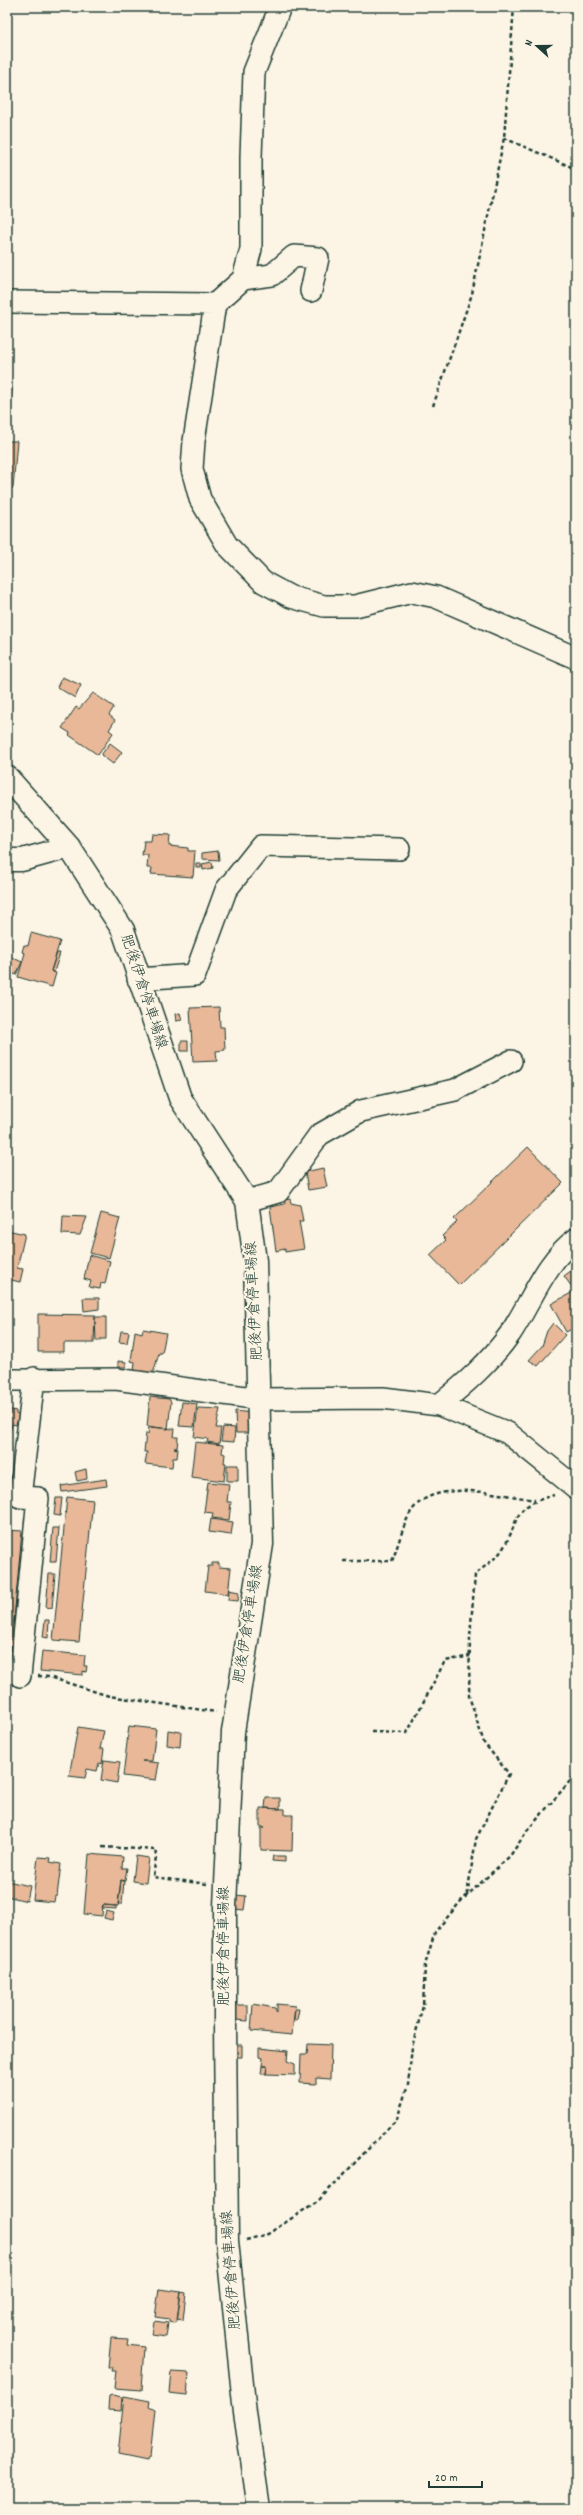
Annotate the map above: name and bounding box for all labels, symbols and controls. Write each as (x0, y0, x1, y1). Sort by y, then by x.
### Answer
north arrow (517, 26, 557, 66)
text: N (521, 37, 538, 49)
street label: 肥後伊倉停車場線 (114, 932, 172, 1052)
street label: 肥後伊倉停車場線 (241, 1240, 269, 1362)
street label: 肥後伊倉停車場線 (229, 1563, 269, 1685)
street label: 肥後伊倉停車場線 (214, 1886, 236, 2006)
street label: 肥後伊倉停車場線 (217, 2209, 247, 2331)
scale bar (429, 2463, 482, 2489)
text: 20 m (435, 2470, 458, 2487)

